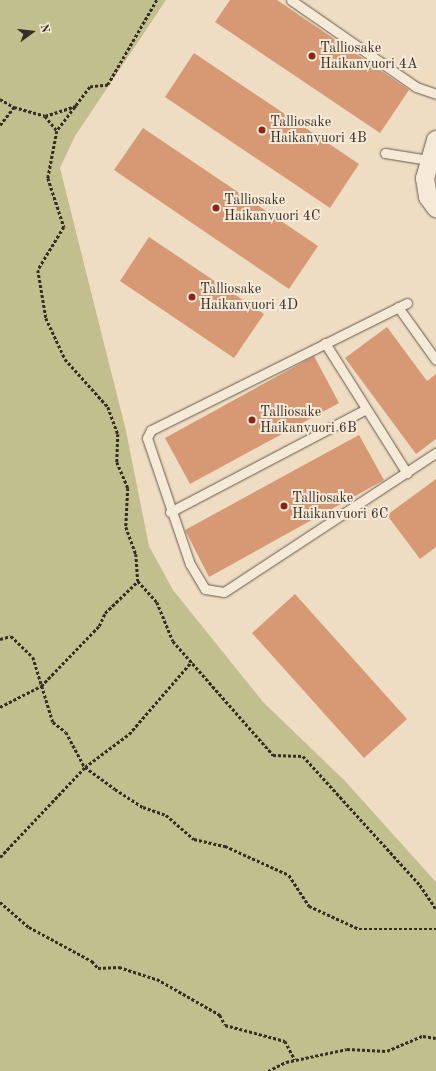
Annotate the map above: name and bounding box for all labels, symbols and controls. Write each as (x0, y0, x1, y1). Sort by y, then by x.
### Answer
north arrow (12, 12, 52, 52)
text: N (38, 23, 50, 34)
place label: Talliosake Haikanvuori 4A (320, 40, 418, 72)
marker: Talliosake Haikanvuori 4A (307, 51, 317, 61)
place label: Talliosake Haikanvuori 4B (270, 114, 367, 146)
marker: Talliosake Haikanvuori 4B (257, 125, 267, 135)
place label: Talliosake Haikanvuori 4C (224, 192, 320, 224)
marker: Talliosake Haikanvuori 4C (211, 203, 221, 213)
place label: Talliosake Haikanvuori 4D (200, 281, 298, 314)
marker: Talliosake Haikanvuori 4D (187, 292, 197, 302)
place label: Talliosake Haikanvuori 6B (260, 404, 357, 436)
marker: Talliosake Haikanvuori 6B (247, 415, 257, 425)
place label: Talliosake Haikanvuori 6C (292, 490, 388, 522)
marker: Talliosake Haikanvuori 6C (279, 501, 289, 511)

